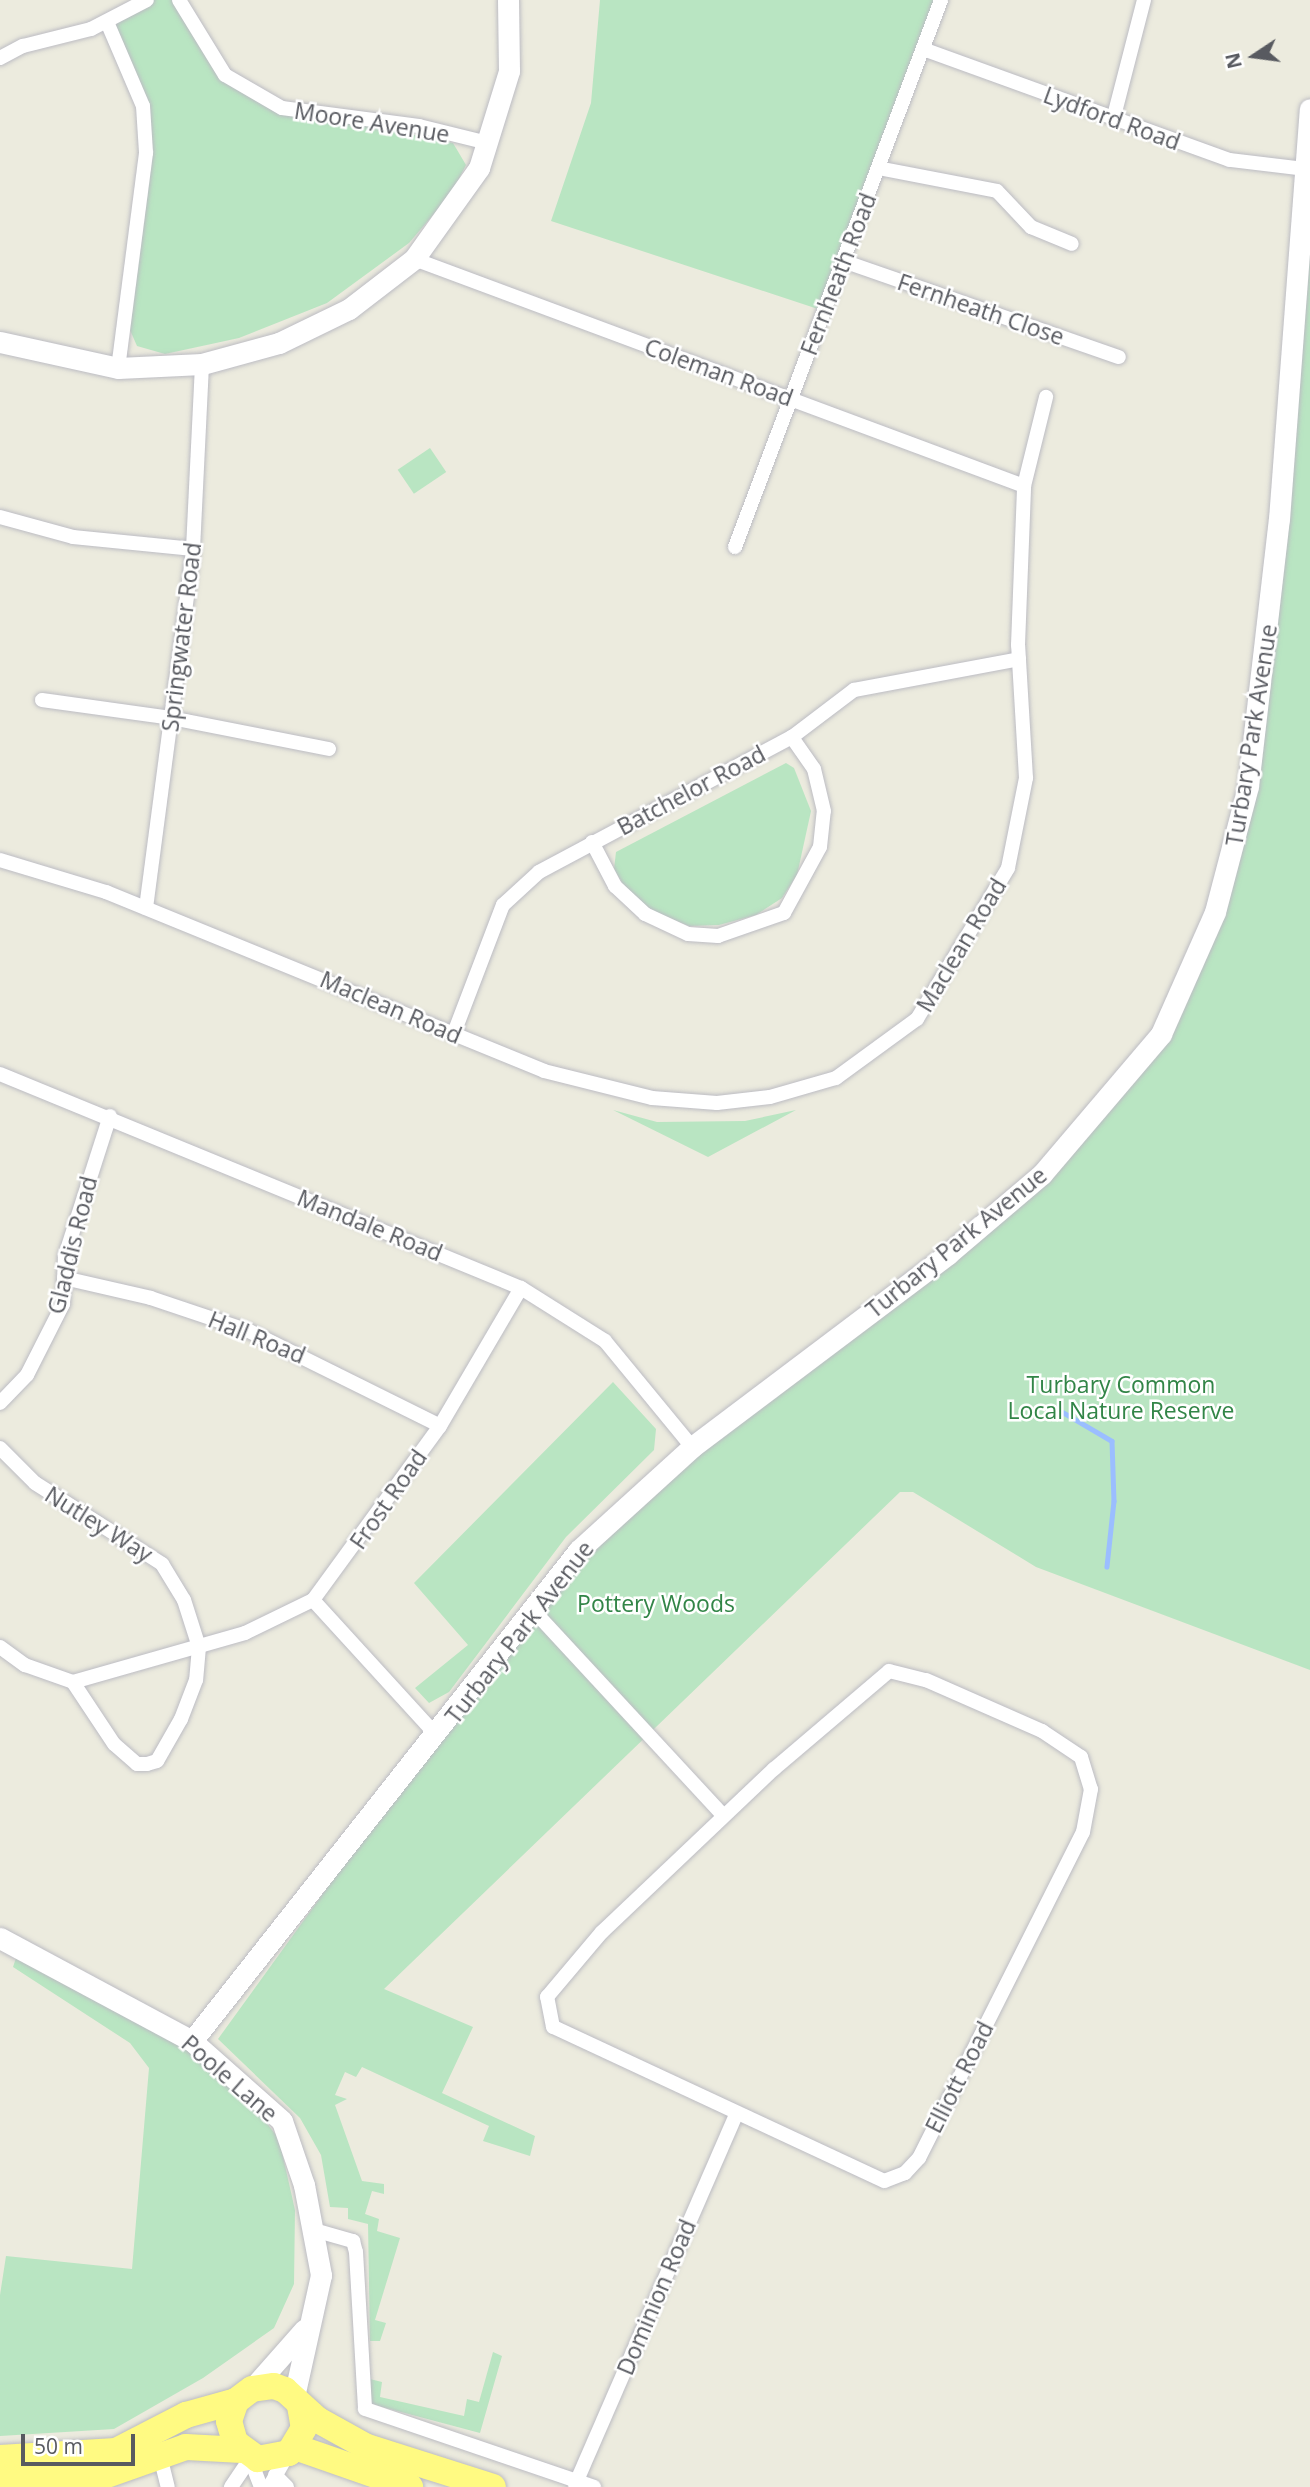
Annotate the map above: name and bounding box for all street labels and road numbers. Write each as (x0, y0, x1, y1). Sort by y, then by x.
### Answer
street label: Lydford Road (1040, 80, 1184, 156)
street label: Moore Avenue (292, 96, 452, 148)
street label: Fernheath Road (794, 189, 882, 359)
street label: Fernheath Close (894, 268, 1068, 350)
street label: Coleman Road (641, 332, 797, 412)
street label: Springwater Road (156, 541, 206, 733)
street label: Turbary Park Avenue (1220, 622, 1282, 848)
street label: Batchelor Road (612, 739, 770, 841)
street label: Maclean Road (910, 873, 1012, 1017)
street label: Maclean Road (316, 965, 466, 1049)
street label: Turbary Park Avenue (860, 1161, 1052, 1323)
street label: Gladdis Road (42, 1173, 102, 1317)
street label: Mandale Road (293, 1183, 447, 1267)
street label: Hall Road (204, 1305, 310, 1369)
street label: Frost Road (344, 1444, 432, 1554)
street label: Nutley Way (40, 1480, 158, 1568)
street label: Turbary Park Avenue (439, 1535, 599, 1729)
street label: Elliott Road (919, 2017, 999, 2137)
street label: Poole Lane (176, 2029, 284, 2127)
street label: Dominion Road (611, 2215, 701, 2379)

